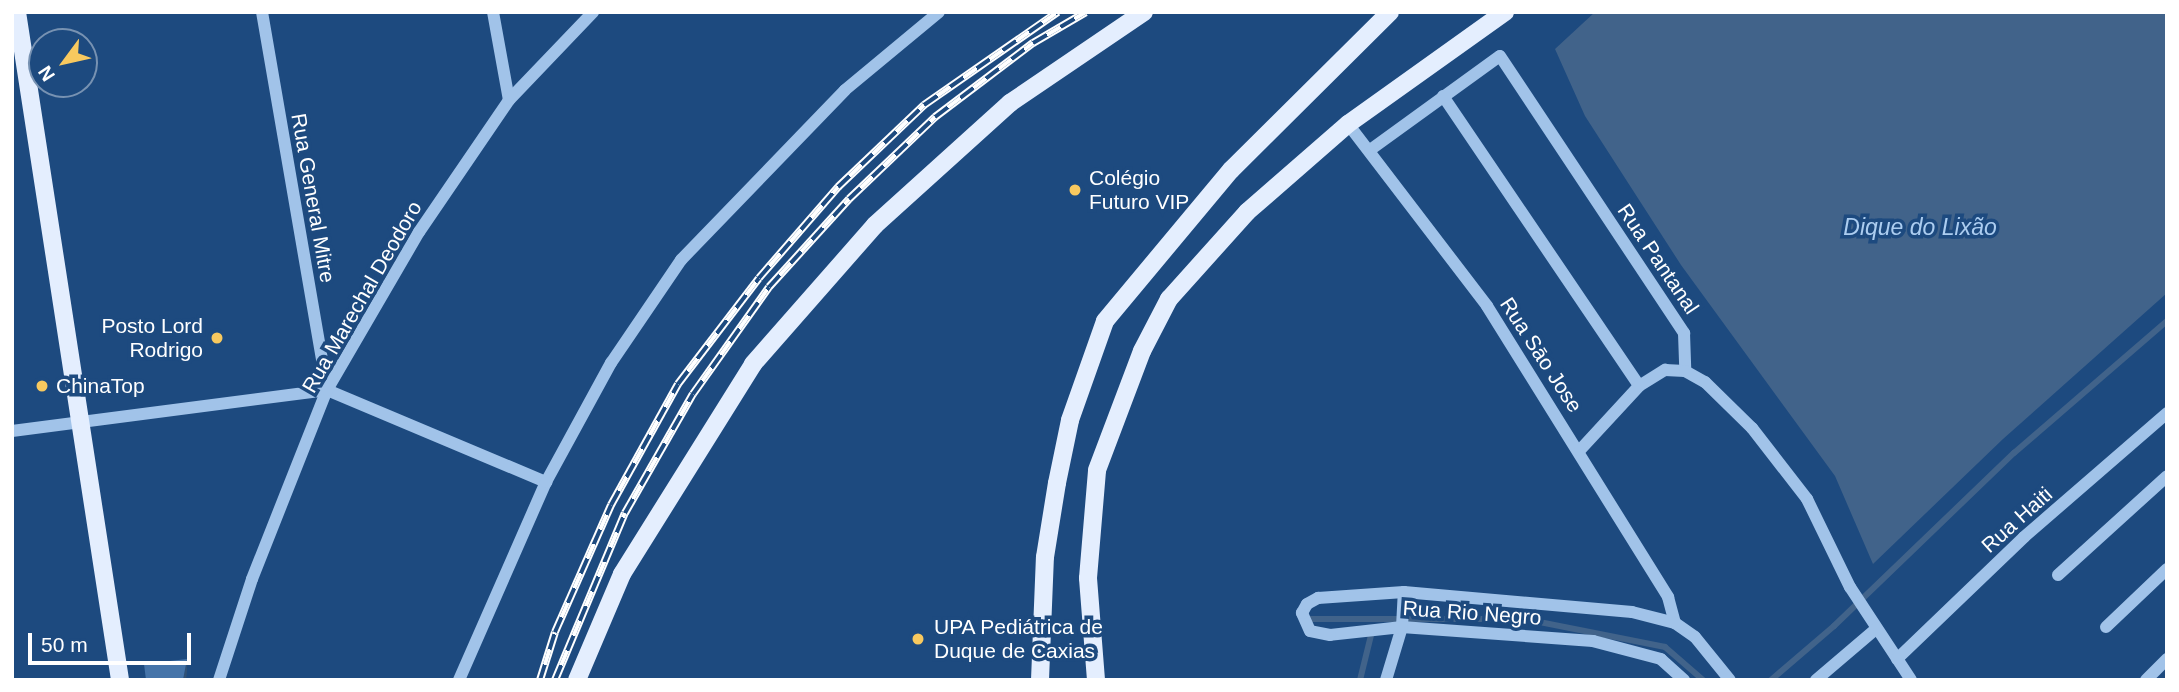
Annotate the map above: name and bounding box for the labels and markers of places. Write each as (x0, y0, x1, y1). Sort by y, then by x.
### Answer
place label: Colégio Futuro VIP (1089, 165, 1189, 215)
marker: Colégio Futuro VIP (1067, 182, 1083, 198)
place label: Posto Lord Rodrigo (101, 313, 203, 363)
marker: Posto Lord Rodrigo (209, 330, 225, 346)
place label: ChinaTop (56, 373, 145, 399)
marker: ChinaTop (34, 378, 50, 394)
place label: UPA Pediátrica de Duque de Caxias (934, 614, 1104, 664)
marker: UPA Pediátrica de Duque de Caxias (908, 629, 928, 649)

